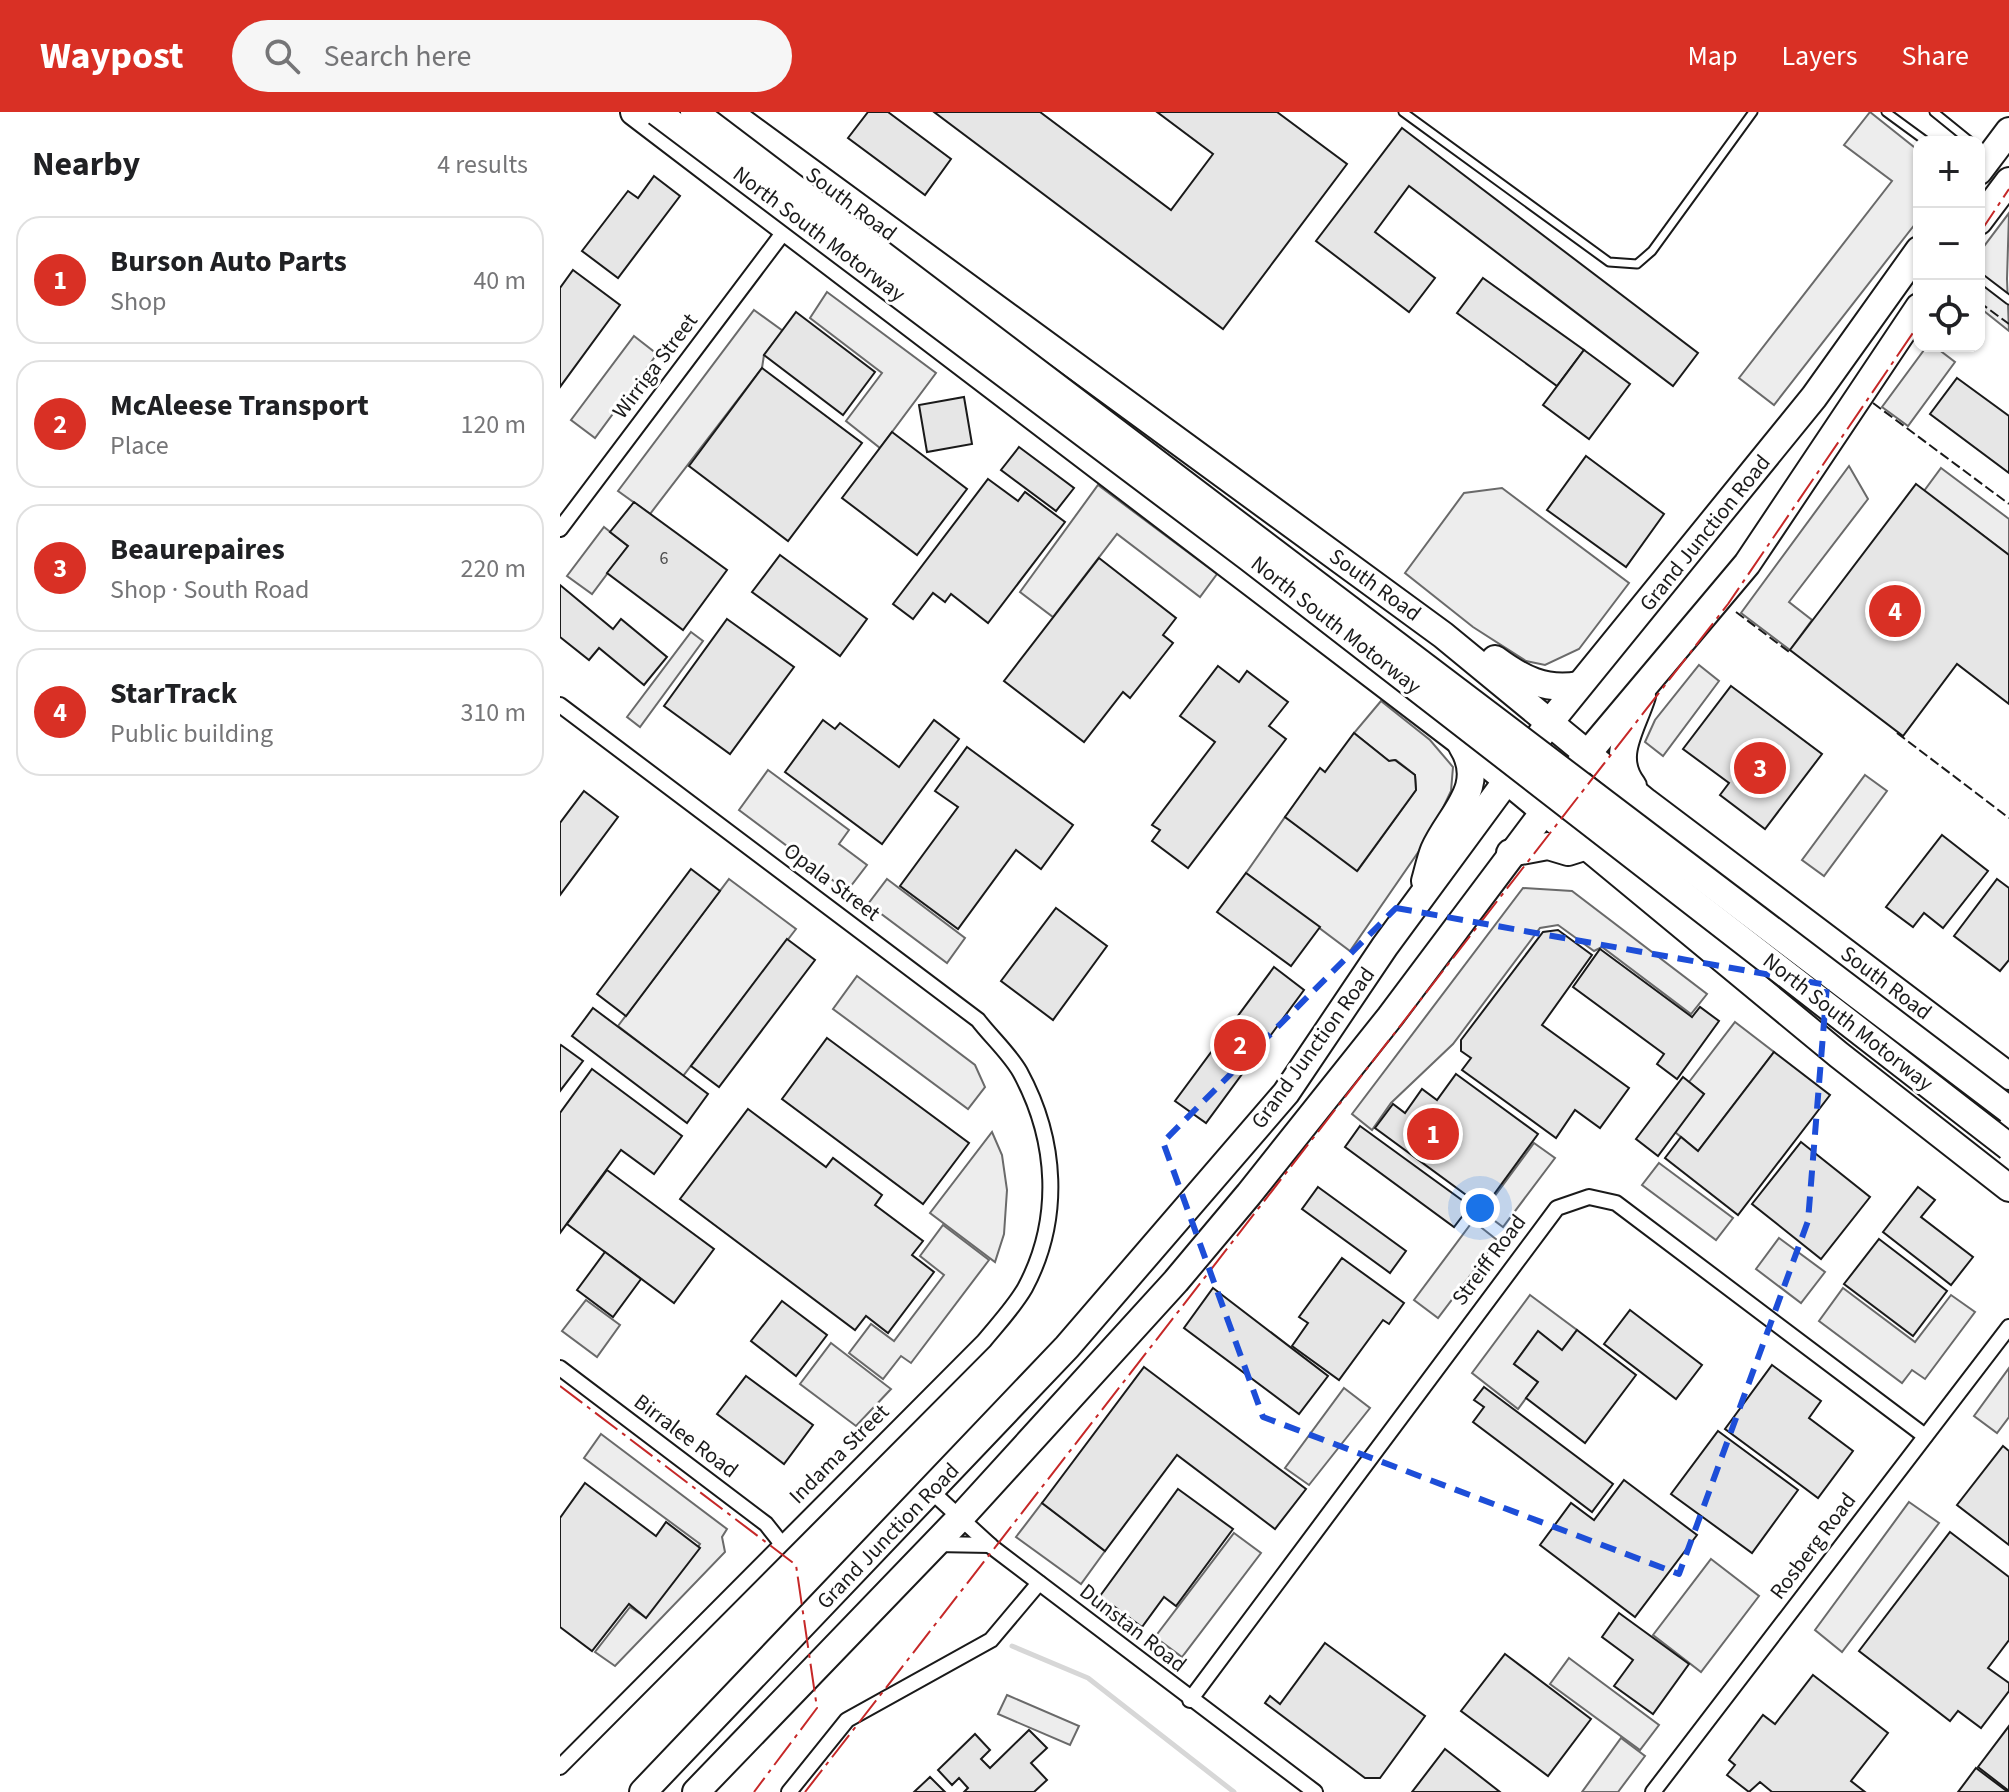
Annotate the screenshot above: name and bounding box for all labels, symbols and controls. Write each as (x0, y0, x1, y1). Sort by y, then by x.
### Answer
search box (232, 20, 792, 92)
text: Waypost (40, 29, 184, 83)
icon: search (260, 34, 304, 78)
text: Search here (324, 35, 471, 78)
text: Map (1687, 36, 1737, 76)
text: Layers (1781, 36, 1857, 76)
text: Share (1901, 36, 1969, 76)
map controls (1913, 136, 1985, 352)
button: + (1913, 136, 1985, 208)
text: Nearby (32, 140, 140, 189)
text: 4 results (437, 146, 528, 183)
street label: North South Motorway (726, 158, 913, 310)
street label: South Road (799, 159, 903, 249)
button: − (1913, 208, 1985, 280)
text: Burson Auto Parts (110, 240, 347, 283)
text: 1 (53, 262, 67, 299)
text: 40 m (473, 262, 526, 299)
button: locate (1913, 280, 1985, 352)
text: Shop (110, 283, 167, 320)
street label: Wirriga Street (605, 306, 706, 425)
text: McAleese Transport (110, 384, 369, 427)
text: 2 (53, 406, 67, 443)
text: 120 m (460, 406, 526, 443)
text: Place (110, 427, 169, 464)
street label: Grand Junction Road (1632, 448, 1778, 618)
text: Beaurepaires (110, 528, 285, 571)
street label: South Road (1322, 541, 1428, 629)
house number: 6 (660, 546, 669, 571)
street label: North South Motorway (1244, 548, 1429, 702)
text: 3 (53, 550, 67, 587)
text: 220 m (460, 550, 526, 587)
text: Shop · South Road (110, 571, 309, 608)
pin: 4 (1869, 581, 1921, 641)
text: StarTrack (110, 672, 237, 715)
text: 4 (53, 694, 67, 731)
text: 310 m (460, 694, 526, 731)
text: Public building (110, 715, 273, 752)
pin: 3 (1734, 738, 1786, 798)
street label: Opala Street (777, 835, 888, 929)
street label: South Road (1834, 938, 1938, 1028)
street label: North South Motorway (1756, 945, 1941, 1099)
street label: Grand Junction Road (1243, 960, 1383, 1136)
pin: 2 (1214, 1015, 1266, 1075)
pin: 1 (1407, 1104, 1459, 1164)
your location (1460, 1188, 1500, 1228)
street label: Streiff Road (1444, 1208, 1534, 1312)
street label: Birralee Road (627, 1386, 745, 1486)
street label: Indama Street (782, 1396, 897, 1511)
street label: Grand Junction Road (809, 1455, 967, 1617)
street label: Rosberg Road (1762, 1486, 1864, 1606)
street label: Dunstan Road (1073, 1576, 1193, 1680)

